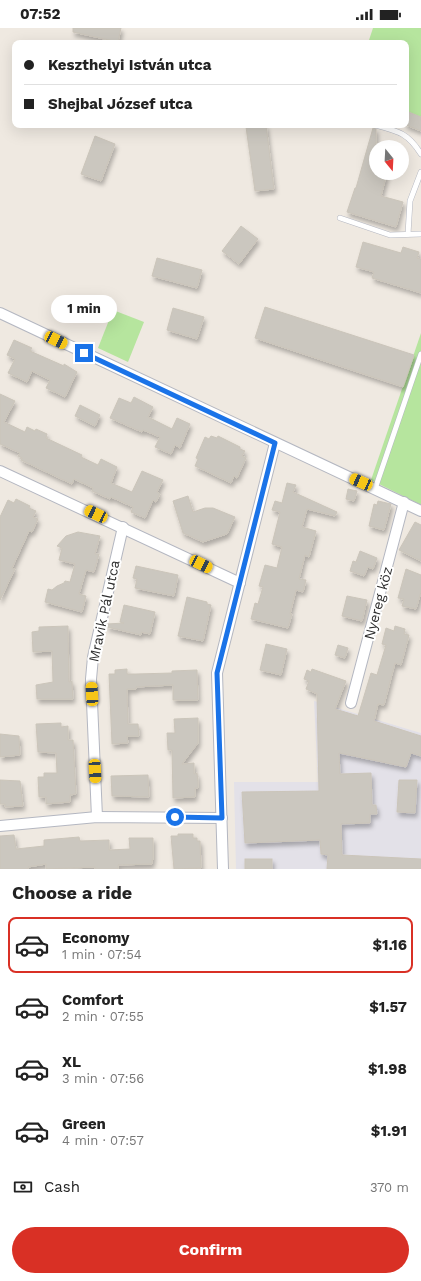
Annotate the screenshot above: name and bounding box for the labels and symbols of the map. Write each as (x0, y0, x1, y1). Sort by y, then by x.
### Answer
north arrow (369, 140, 409, 180)
callout: 1 min (51, 295, 117, 323)
car (43, 329, 69, 351)
route end (75, 344, 93, 362)
car (348, 472, 374, 492)
car (83, 503, 109, 525)
car (188, 553, 214, 575)
street label: Mravik Pál utca (85, 558, 123, 663)
street label: Nyereg köz (361, 565, 395, 641)
car (85, 682, 99, 706)
car (88, 759, 102, 783)
route start (166, 808, 184, 826)

